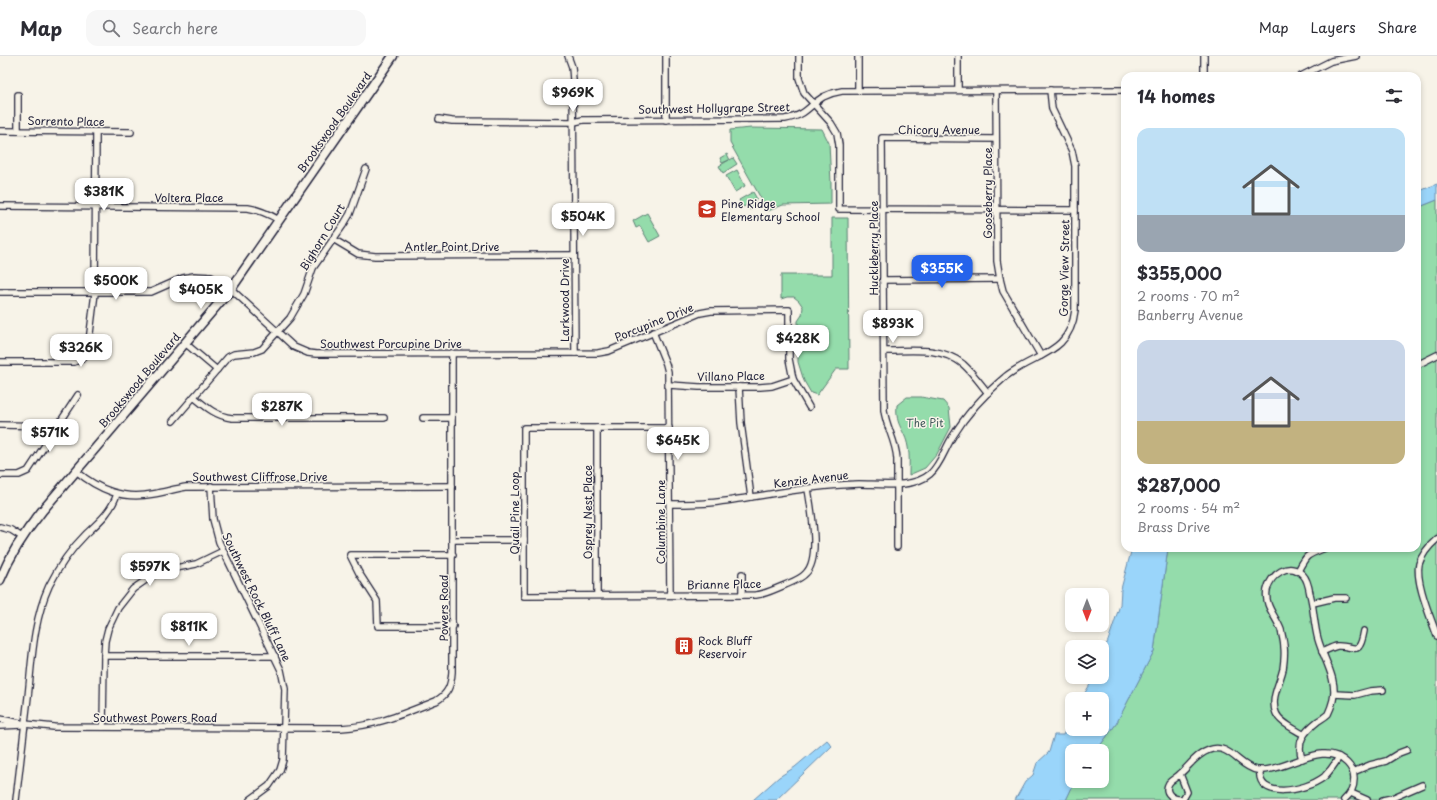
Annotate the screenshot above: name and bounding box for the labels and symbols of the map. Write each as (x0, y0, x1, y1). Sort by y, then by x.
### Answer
street label: Brookswood Boulevard (293, 68, 375, 176)
pin: $969K (545, 79, 601, 113)
street label: Southwest Hollygrape Street (638, 98, 790, 118)
street label: Sorrento Place (27, 112, 105, 130)
street label: Chicory Avenue (898, 121, 980, 138)
street label: Gooseberry Place (979, 147, 996, 239)
pin: $381K (76, 178, 132, 212)
street label: Voltera Place (154, 189, 224, 206)
place label: Pine Ridge Elementary School (721, 195, 820, 225)
school or university icon: Pine Ridge Elementary School (696, 198, 718, 220)
street label: Bighorn Court (295, 200, 349, 274)
street label: Huckleberry Place (865, 201, 882, 295)
pin: $504K (555, 203, 611, 237)
street label: Gorge View Street (1055, 219, 1073, 317)
street label: Antler Point Drive (405, 238, 500, 255)
pin: $355K (914, 255, 970, 289)
street label: Larkwood Drive (556, 258, 573, 342)
pin: $500K (88, 267, 144, 301)
pin: $405K (173, 276, 229, 310)
street label: Porcupine Drive (612, 298, 696, 346)
pin: $893K (865, 310, 921, 344)
pin: $428K (770, 325, 826, 359)
street label: Brookswood Boulevard (94, 328, 184, 431)
pin: $326K (53, 334, 109, 368)
street label: Southwest Porcupine Drive (320, 335, 462, 352)
street label: Villano Place (697, 367, 765, 385)
pin: $287K (254, 393, 310, 427)
park label: The Pit (906, 414, 944, 431)
pin: $571K (22, 419, 78, 453)
pin: $645K (650, 427, 706, 461)
street label: Osprey Nest Place (579, 465, 596, 559)
street label: Kenzie Avenue (773, 466, 849, 492)
street label: Southwest Cliffrose Drive (192, 468, 328, 485)
street label: Quail Pine Loop (506, 471, 523, 555)
street label: Columbine Lane (652, 479, 669, 564)
street label: Southwest Rock Bluff Lane (218, 530, 296, 664)
pin: $597K (122, 553, 178, 587)
street label: Powers Road (435, 574, 452, 642)
street label: Brianne Place (687, 575, 761, 593)
north arrow (1065, 588, 1109, 632)
pin: $811K (161, 613, 217, 647)
place label: Rock Bluff Reservoir (698, 632, 753, 662)
building icon: Rock Bluff Reservoir (673, 635, 695, 657)
street label: Southwest Powers Road (93, 709, 217, 726)

